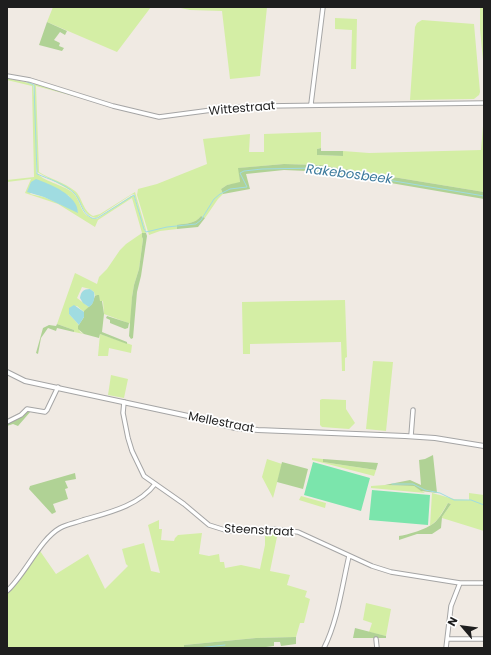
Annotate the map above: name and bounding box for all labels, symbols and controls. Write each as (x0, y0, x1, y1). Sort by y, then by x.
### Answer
street label: Wittestraat (208, 99, 276, 119)
water label: Rakebosbeek (305, 162, 393, 188)
street label: Mellestraat (187, 410, 255, 436)
street label: Steenstraat (224, 522, 294, 540)
north arrow (443, 607, 483, 647)
text: N (443, 614, 461, 629)

